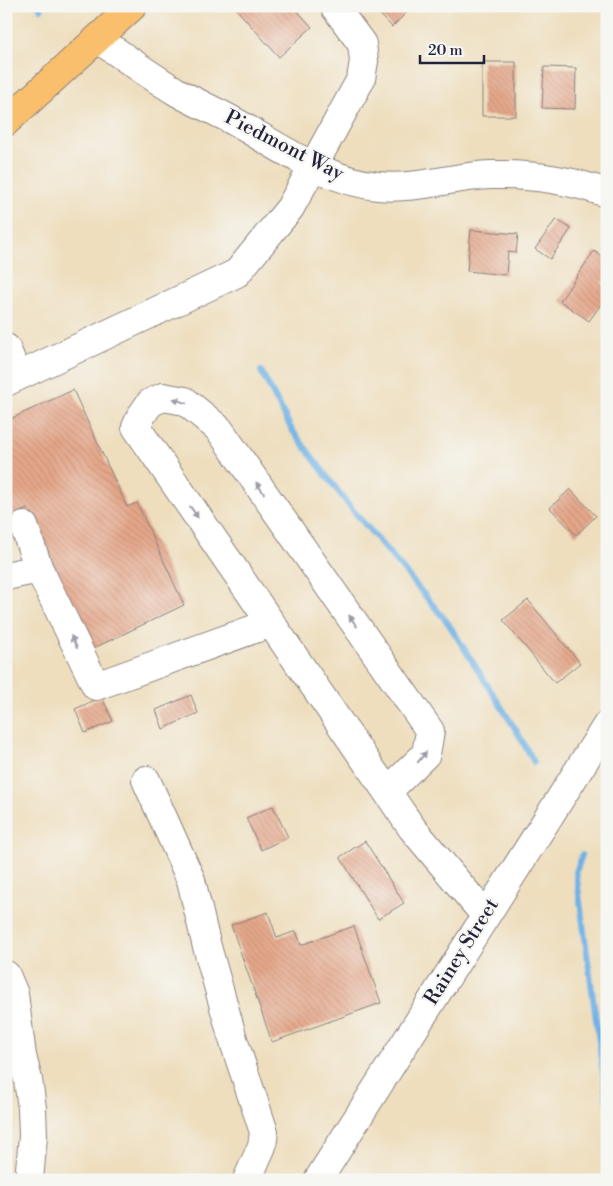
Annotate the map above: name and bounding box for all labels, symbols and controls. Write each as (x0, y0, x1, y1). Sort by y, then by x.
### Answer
scale bar (420, 32, 484, 64)
text: 20 m (428, 41, 463, 60)
street label: Piedmont Way (220, 105, 348, 187)
one-way arrow (172, 397, 187, 405)
one-way arrow (255, 481, 265, 495)
one-way arrow (189, 505, 199, 518)
one-way arrow (348, 614, 358, 628)
one-way arrow (70, 635, 78, 649)
one-way arrow (416, 751, 427, 764)
street label: Rainey Street (419, 894, 505, 1010)

